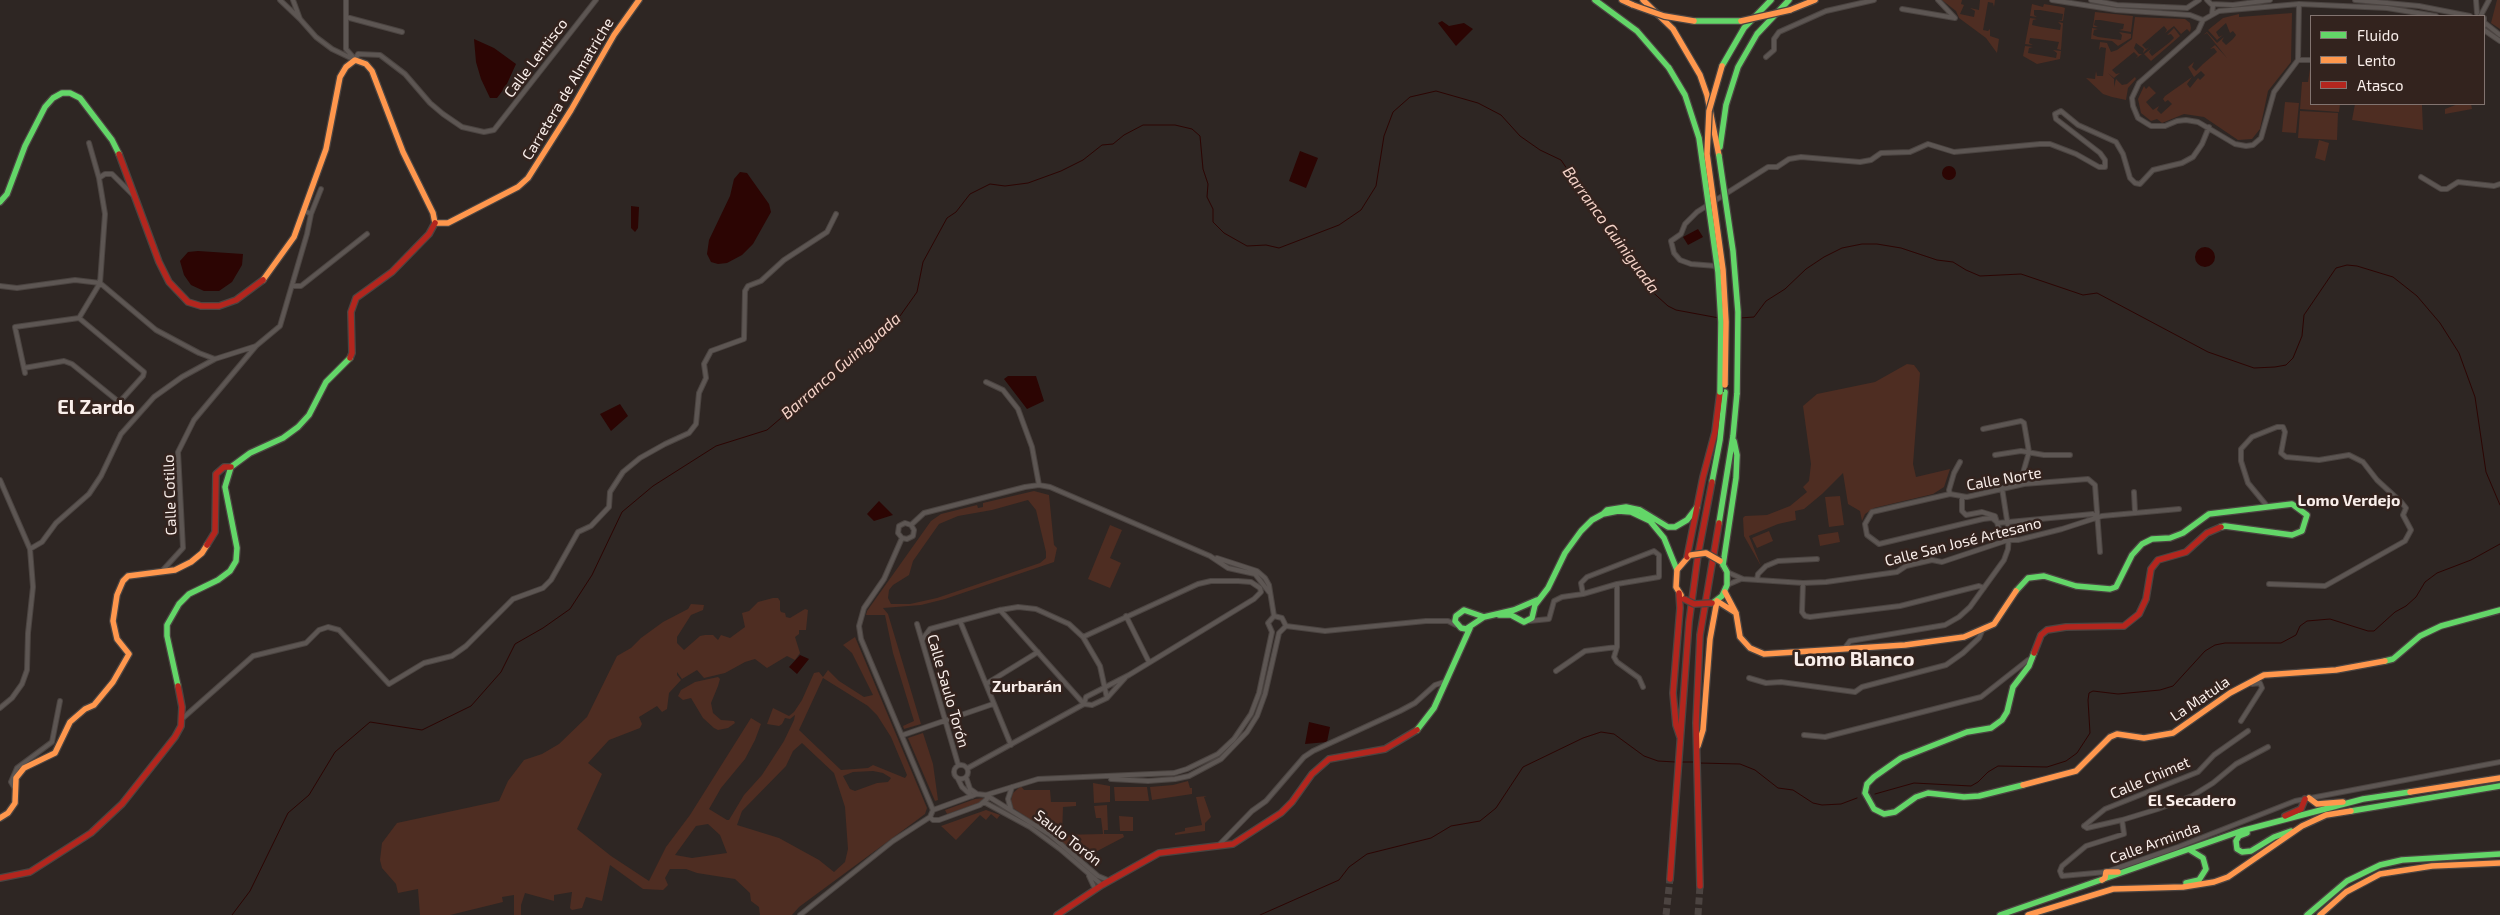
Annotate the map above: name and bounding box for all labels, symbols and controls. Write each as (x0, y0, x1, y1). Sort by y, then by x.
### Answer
street label: Calle Lentisco (500, 15, 572, 101)
street label: Carretera de Almatriche (518, 15, 618, 163)
legend (2310, 15, 2485, 105)
text: Fluido (2357, 26, 2399, 44)
text: Lento (2357, 51, 2396, 69)
text: Atasco (2357, 76, 2403, 94)
water label: Barranco Guiniguada (1559, 163, 1663, 297)
water label: Barranco Guiniguada (777, 309, 905, 423)
district label: El Zardo (57, 395, 135, 419)
street label: Calle Cotillo (160, 454, 180, 536)
street label: Calle Norte (1965, 464, 2043, 494)
district label: Lomo Verdejo (2298, 491, 2400, 511)
street label: Calle San José Artesano (1883, 514, 2043, 570)
street label: Calle Saulo Torón (923, 632, 973, 750)
district label: Lomo Blanco (1794, 647, 1914, 671)
street label: La Matula (2167, 673, 2233, 725)
district label: Zurbarán (992, 677, 1062, 697)
street label: Calle Chimet (2107, 753, 2193, 803)
district label: El Secadero (2148, 791, 2236, 811)
street label: Saulo Torón (1031, 806, 1105, 870)
street label: Calle Arminda (2107, 818, 2203, 868)

